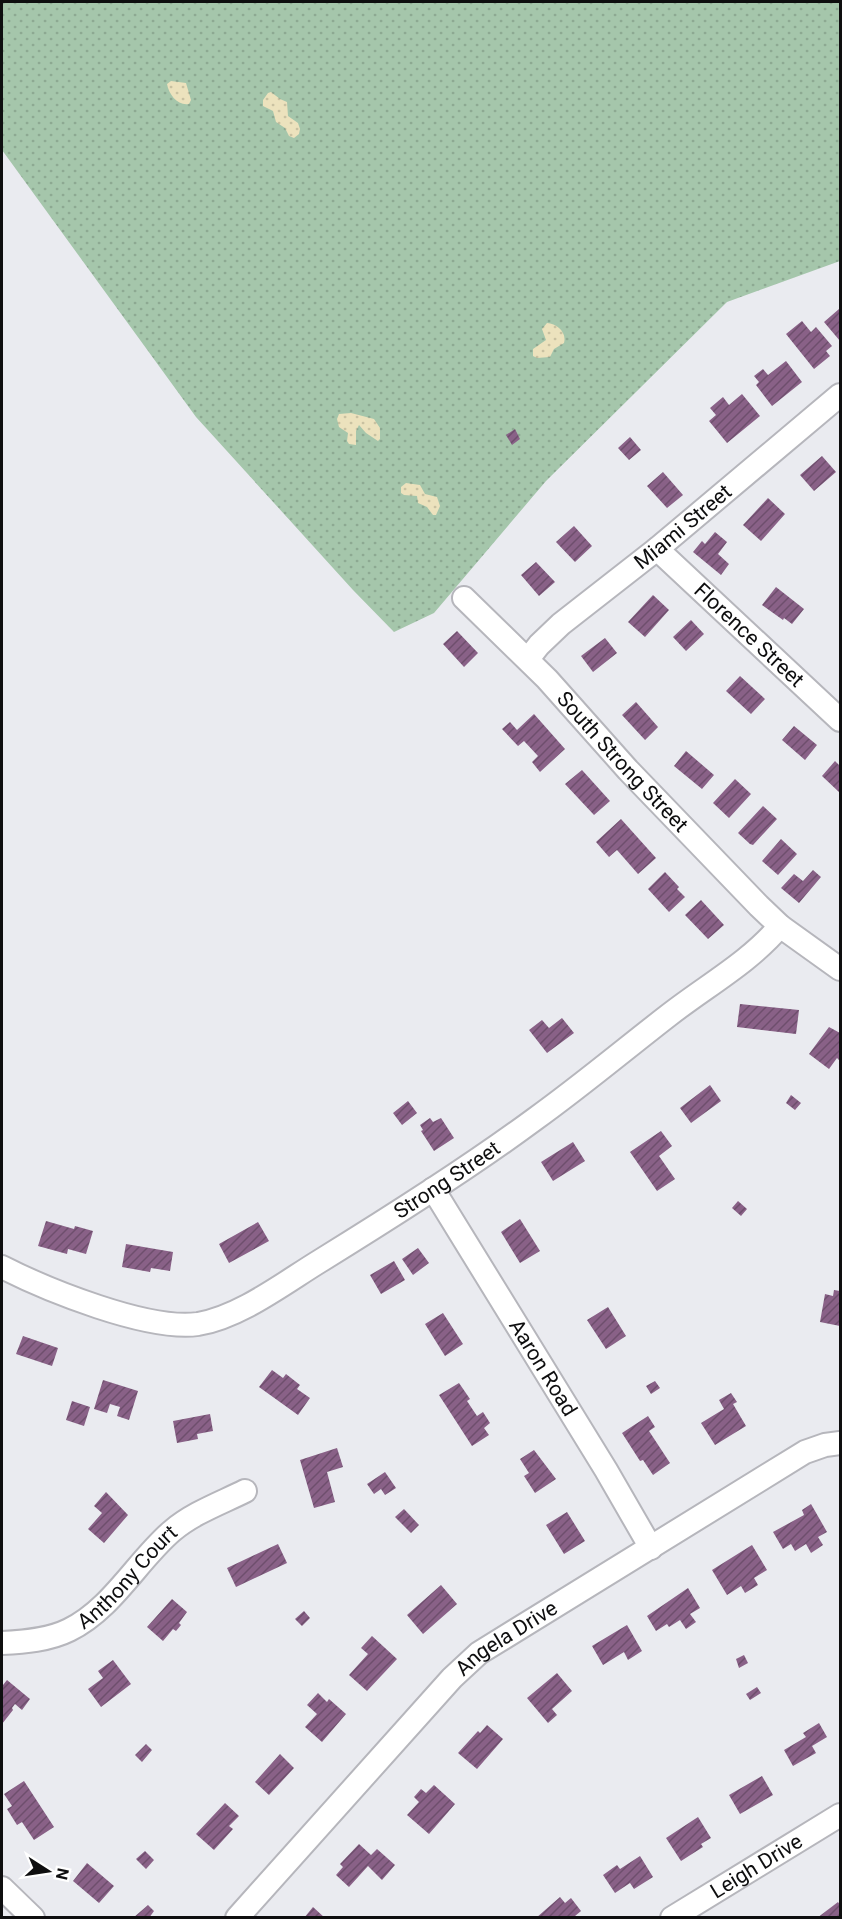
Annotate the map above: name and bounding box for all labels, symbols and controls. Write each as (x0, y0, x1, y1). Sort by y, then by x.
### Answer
street label: Miami Street (629, 480, 736, 574)
street label: Florence Street (689, 578, 809, 692)
street label: South Strong Street (552, 687, 693, 837)
street label: Strong Street (389, 1136, 505, 1224)
street label: Aaron Road (504, 1315, 582, 1421)
street label: Anthony Court (73, 1520, 182, 1634)
street label: Angela Drive (451, 1596, 562, 1681)
street label: Leigh Drive (706, 1829, 807, 1903)
north arrow (18, 1841, 78, 1901)
text: N (52, 1867, 73, 1882)

